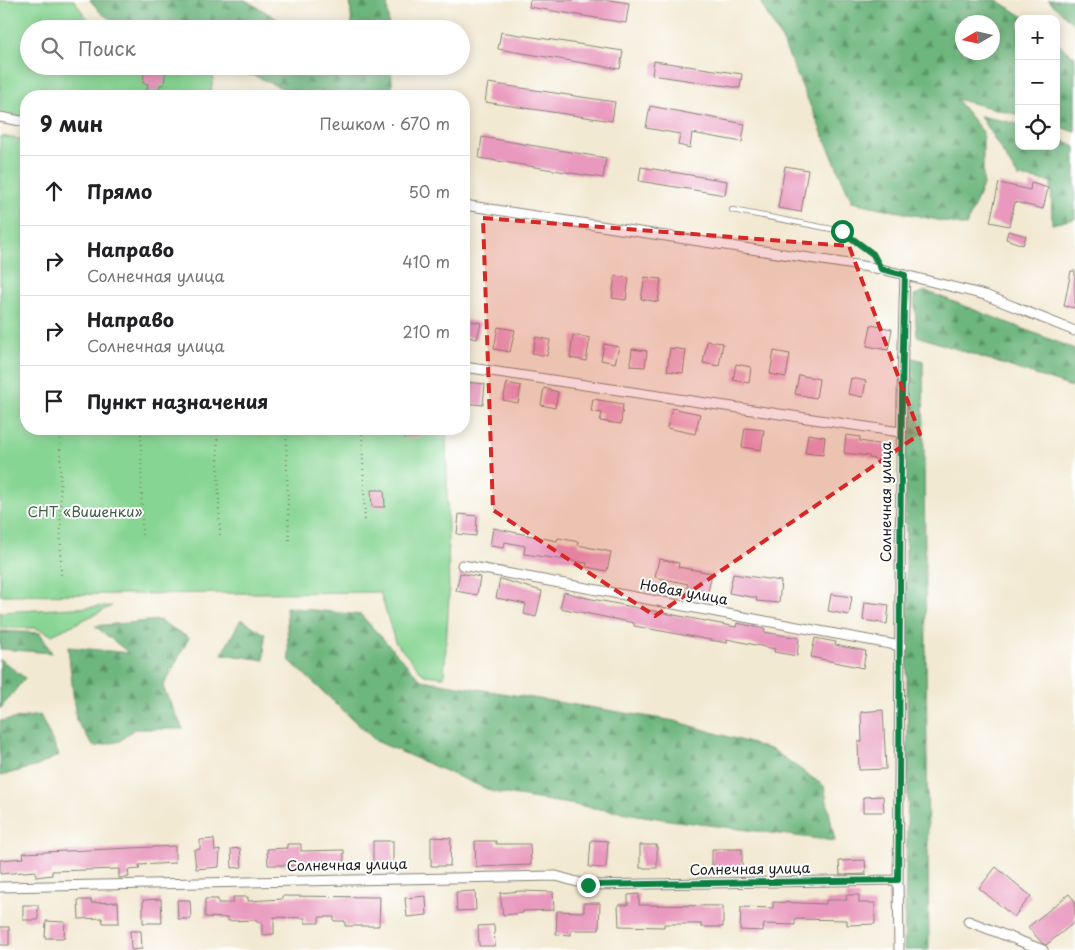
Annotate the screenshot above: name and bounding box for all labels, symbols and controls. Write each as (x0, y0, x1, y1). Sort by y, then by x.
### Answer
north arrow (955, 15, 1000, 60)
map controls (1015, 15, 1060, 150)
button: + (1015, 15, 1060, 60)
search box (20, 20, 470, 75)
icon: search (38, 34, 66, 62)
text: Поиск (78, 34, 136, 62)
button: − (1015, 60, 1060, 105)
button: locate (1015, 105, 1060, 150)
text: 9 мин (40, 107, 103, 139)
text: Пешком · 670 m (319, 111, 450, 135)
icon: ahead (40, 177, 68, 205)
text: Прямо (87, 177, 152, 205)
text: 50 m (409, 179, 450, 203)
route start (831, 220, 854, 243)
text: Направо (87, 235, 174, 263)
icon: right (40, 247, 68, 275)
text: 410 m (402, 249, 450, 273)
text: Солнечная улица (87, 263, 225, 287)
text: Направо (87, 305, 174, 333)
icon: right (40, 317, 68, 345)
text: 210 m (402, 319, 450, 343)
text: Солнечная улица (87, 333, 225, 357)
icon: arrive (40, 387, 68, 415)
text: Пункт назначения (87, 387, 268, 415)
street label: Солнечная улица (875, 442, 896, 562)
park label: СНТ «Вишенки» (28, 501, 142, 522)
street label: Новая улица (638, 573, 730, 610)
street label: Солнечная улица (287, 853, 408, 876)
street label: Солнечная улица (690, 857, 811, 880)
route end (577, 874, 600, 897)

